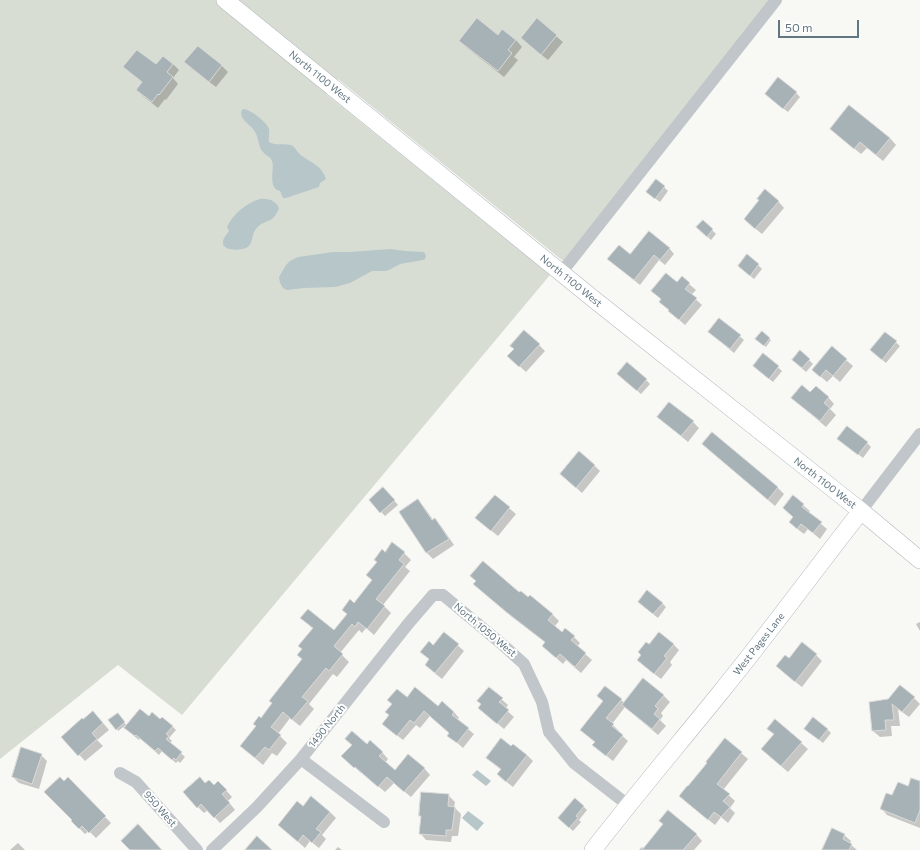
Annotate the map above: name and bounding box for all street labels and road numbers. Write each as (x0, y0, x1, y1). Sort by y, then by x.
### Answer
street label: North 1100 West (287, 48, 353, 106)
street label: North 1100 West (538, 252, 604, 310)
street label: North 1100 West (791, 455, 859, 511)
street label: North 1050 West (451, 600, 519, 660)
street label: West Pages Lane (731, 610, 787, 678)
street label: 1490 North (306, 702, 348, 750)
street label: 950 West (141, 789, 179, 829)

